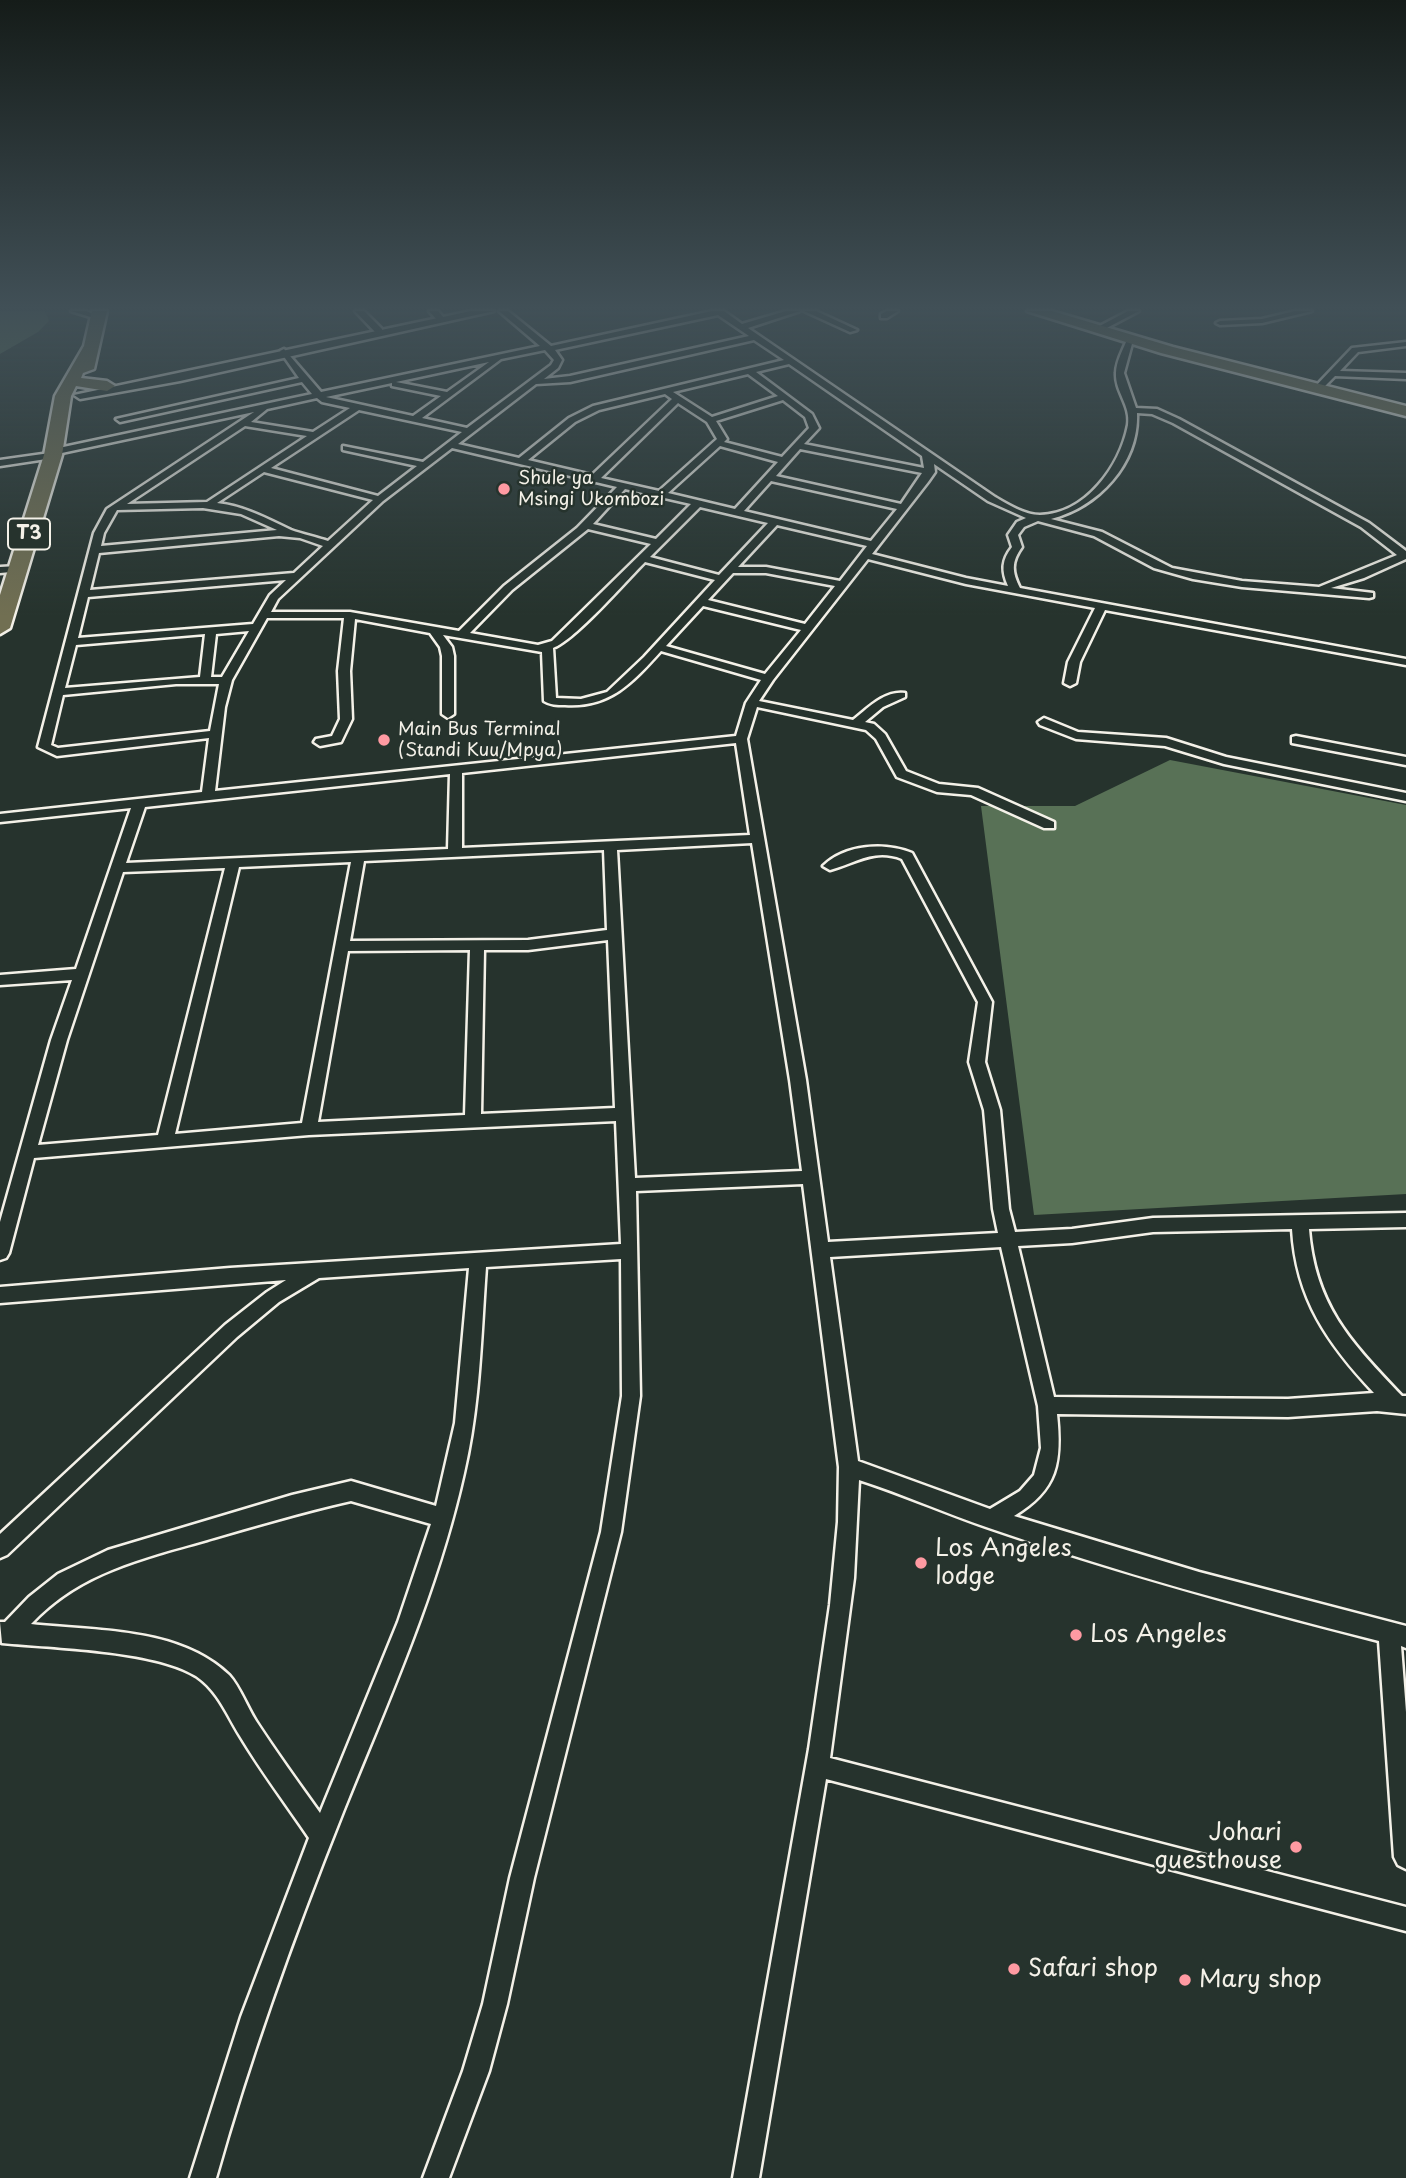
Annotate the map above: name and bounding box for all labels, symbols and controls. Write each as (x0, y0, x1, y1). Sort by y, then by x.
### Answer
place label: Shule ya Msingi Ukombozi (518, 468, 664, 510)
marker: Shule ya Msingi Ukombozi (496, 481, 512, 497)
road number: T3 (8, 519, 50, 550)
place label: Main Bus Terminal (Standi Kuu/Mpya) (398, 719, 563, 762)
marker: Main Bus Terminal (Standi Kuu/Mpya) (376, 732, 392, 748)
place label: Los Angeles lodge (935, 1535, 1072, 1591)
marker: Los Angeles lodge (913, 1555, 929, 1571)
place label: Los Angeles (1090, 1621, 1227, 1649)
marker: Los Angeles (1068, 1627, 1084, 1643)
place label: Johari guesthouse (1155, 1819, 1282, 1875)
marker: Johari guesthouse (1288, 1839, 1304, 1855)
place label: Safari shop (1028, 1955, 1158, 1983)
marker: Safari shop (1006, 1961, 1022, 1977)
place label: Mary shop (1199, 1966, 1322, 1994)
marker: Mary shop (1177, 1972, 1193, 1988)

